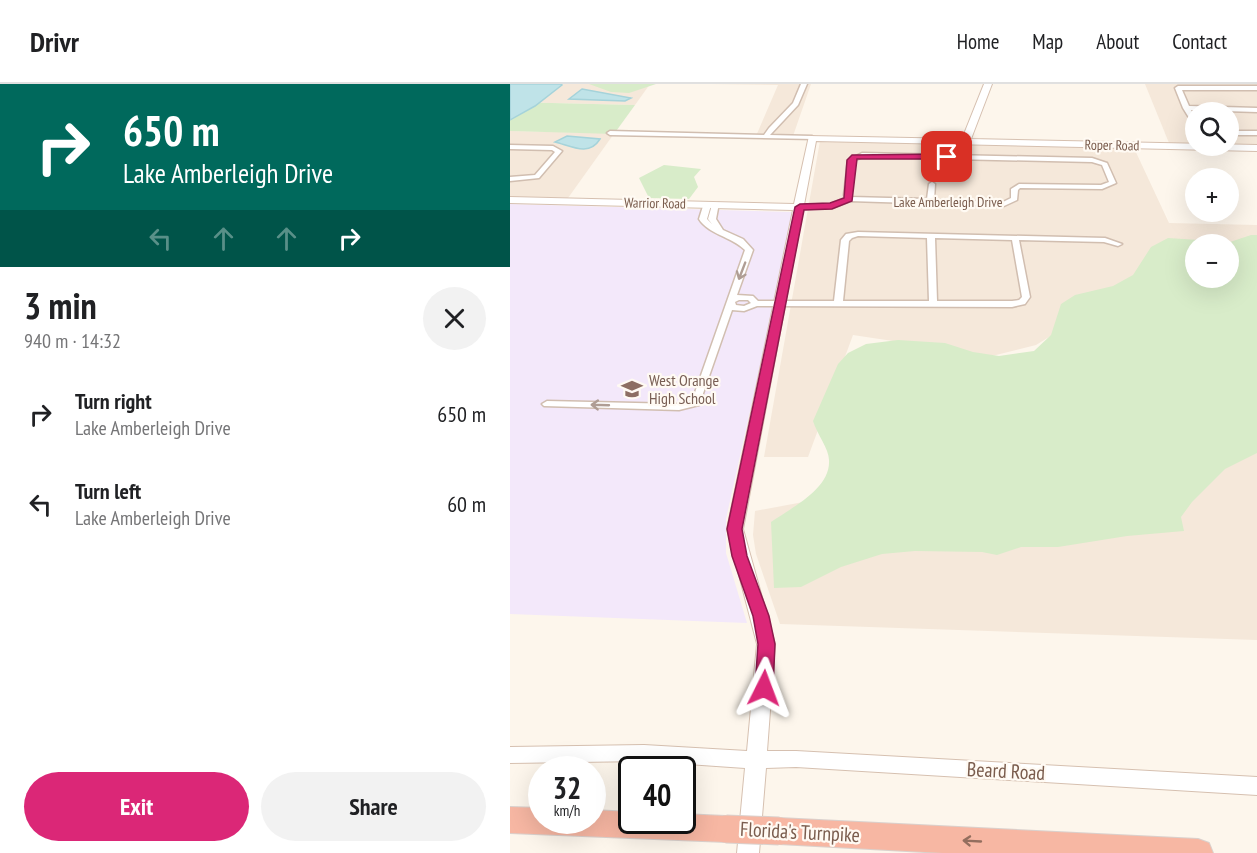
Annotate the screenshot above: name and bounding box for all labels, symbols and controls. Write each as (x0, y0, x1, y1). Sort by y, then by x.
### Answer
text: Drivr (30, 23, 79, 60)
text: Home (957, 28, 999, 55)
text: Map (1032, 28, 1063, 55)
text: About (1096, 28, 1139, 55)
text: Contact (1172, 28, 1227, 55)
map controls (1185, 102, 1239, 288)
button: search (1185, 102, 1239, 156)
text: 650 m (123, 103, 220, 158)
icon: right (24, 108, 102, 186)
pin (921, 131, 972, 182)
street label: Roper Road (1084, 136, 1140, 154)
icon: arrive (930, 140, 963, 173)
text: Lake Amberleigh Drive (123, 156, 333, 190)
button: + (1185, 168, 1239, 222)
street label: Warrior Road (624, 193, 686, 213)
street label: Lake Amberleigh Drive (893, 193, 1003, 211)
icon: left (144, 222, 177, 255)
icon: ahead (207, 222, 240, 255)
icon: ahead (270, 222, 303, 255)
icon: right (333, 222, 366, 255)
button: − (1185, 234, 1239, 288)
one-way arrow (736, 262, 747, 280)
text: 3 min (24, 282, 97, 329)
button: close (423, 287, 486, 350)
text: 940 m · 14:32 (24, 328, 121, 354)
place label: West Orange High School (649, 370, 719, 408)
school or university icon: West Orange High School (620, 377, 644, 401)
text: Turn right (75, 387, 152, 415)
icon: right (24, 398, 57, 431)
text: 650 m (437, 400, 486, 428)
one-way arrow (590, 400, 610, 411)
text: Lake Amberleigh Drive (75, 415, 231, 441)
text: Turn left (75, 477, 141, 505)
icon: left (24, 488, 57, 521)
text: 60 m (447, 490, 486, 518)
text: Lake Amberleigh Drive (75, 505, 231, 531)
position arrow (732, 656, 796, 720)
speed limit sign: 40 (618, 756, 696, 834)
street label: Beard Road (966, 756, 1046, 786)
text: 32 (553, 768, 581, 807)
button: Exit (24, 772, 249, 841)
button: Share (261, 772, 486, 841)
text: km/h (554, 801, 580, 820)
street label: Florida's Turnpike (739, 816, 861, 848)
one-way arrow (963, 835, 983, 846)

